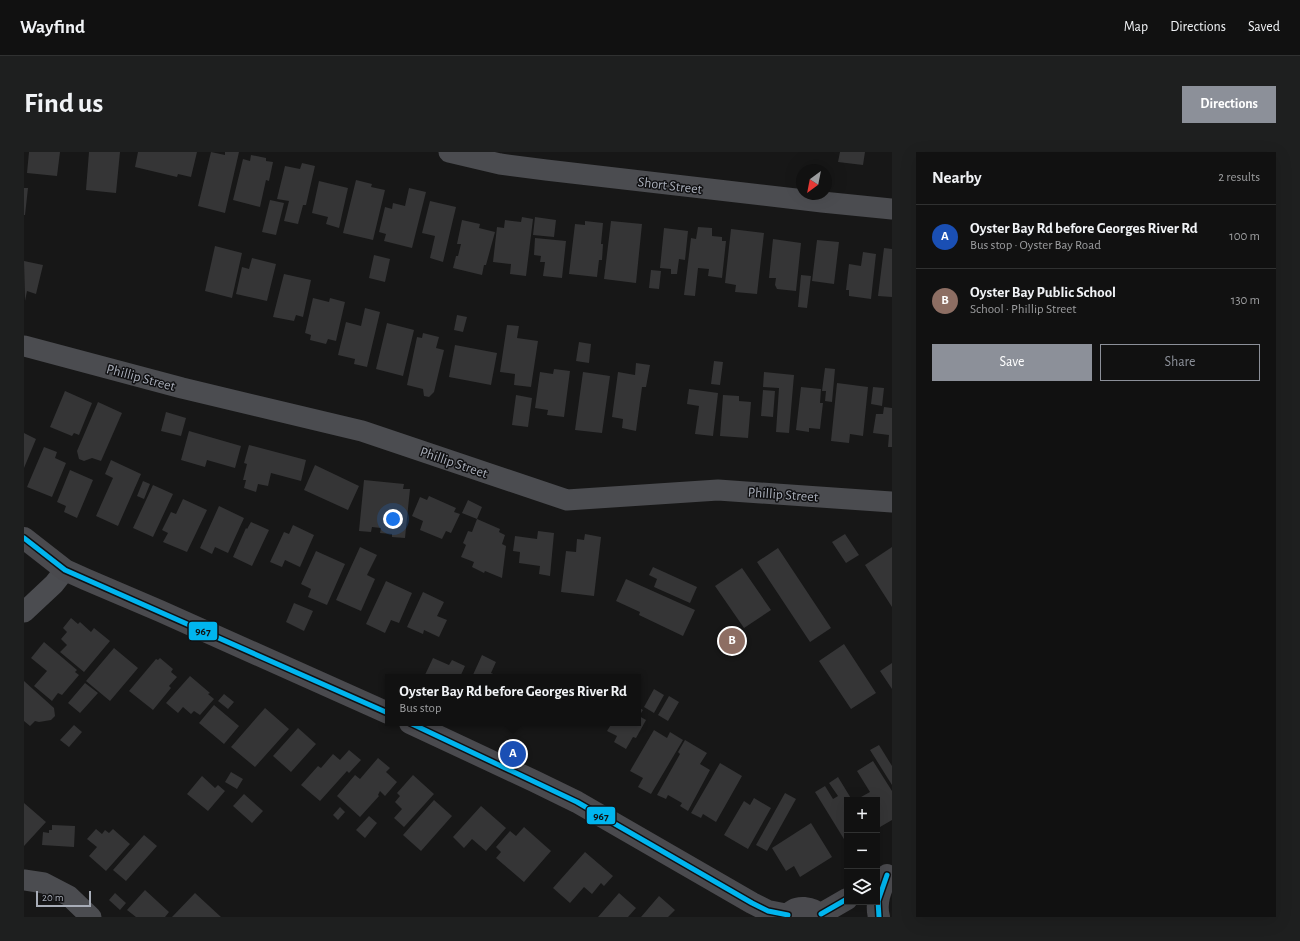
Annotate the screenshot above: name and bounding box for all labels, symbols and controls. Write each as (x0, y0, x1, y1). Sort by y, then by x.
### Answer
text: Wayfind (20, 18, 85, 37)
text: Map (1124, 20, 1148, 34)
text: Directions (1170, 20, 1226, 34)
text: Saved (1248, 20, 1280, 34)
button: Directions (1182, 86, 1276, 123)
text: Find us (24, 90, 103, 118)
north arrow (796, 164, 832, 200)
text: Nearby (932, 169, 982, 186)
text: 2 results (1218, 171, 1260, 184)
street label: Short Street (637, 175, 703, 197)
text: Oyster Bay Rd before Georges River Rd (970, 221, 1198, 236)
text: A (941, 230, 949, 243)
text: 100 m (1229, 230, 1260, 243)
text: Bus stop · Oyster Bay Road (970, 239, 1101, 252)
text: Oyster Bay Public School (970, 285, 1116, 300)
text: B (941, 294, 949, 307)
text: 130 m (1231, 294, 1260, 307)
text: School · Phillip Street (970, 303, 1076, 316)
button: Save (932, 344, 1092, 381)
button: Share (1100, 344, 1260, 381)
street label: Phillip Street (105, 362, 177, 394)
street label: Phillip Street (418, 445, 490, 481)
street label: Phillip Street (747, 486, 819, 504)
your location (383, 509, 403, 529)
line badge: 967 (188, 621, 218, 641)
text: 967 (195, 626, 211, 637)
pin: B (719, 626, 745, 656)
popup (385, 674, 641, 726)
text: Oyster Bay Rd before Georges River Rd (399, 684, 627, 699)
text: Bus stop (399, 702, 442, 715)
pin: A (500, 739, 526, 769)
map controls (844, 797, 880, 905)
button: + (844, 797, 880, 833)
line badge: 967 (586, 806, 616, 825)
text: 967 (593, 811, 609, 822)
button: − (844, 833, 880, 869)
button: layers (844, 869, 880, 905)
scale bar (36, 889, 91, 908)
text: 20 m (42, 892, 63, 903)

